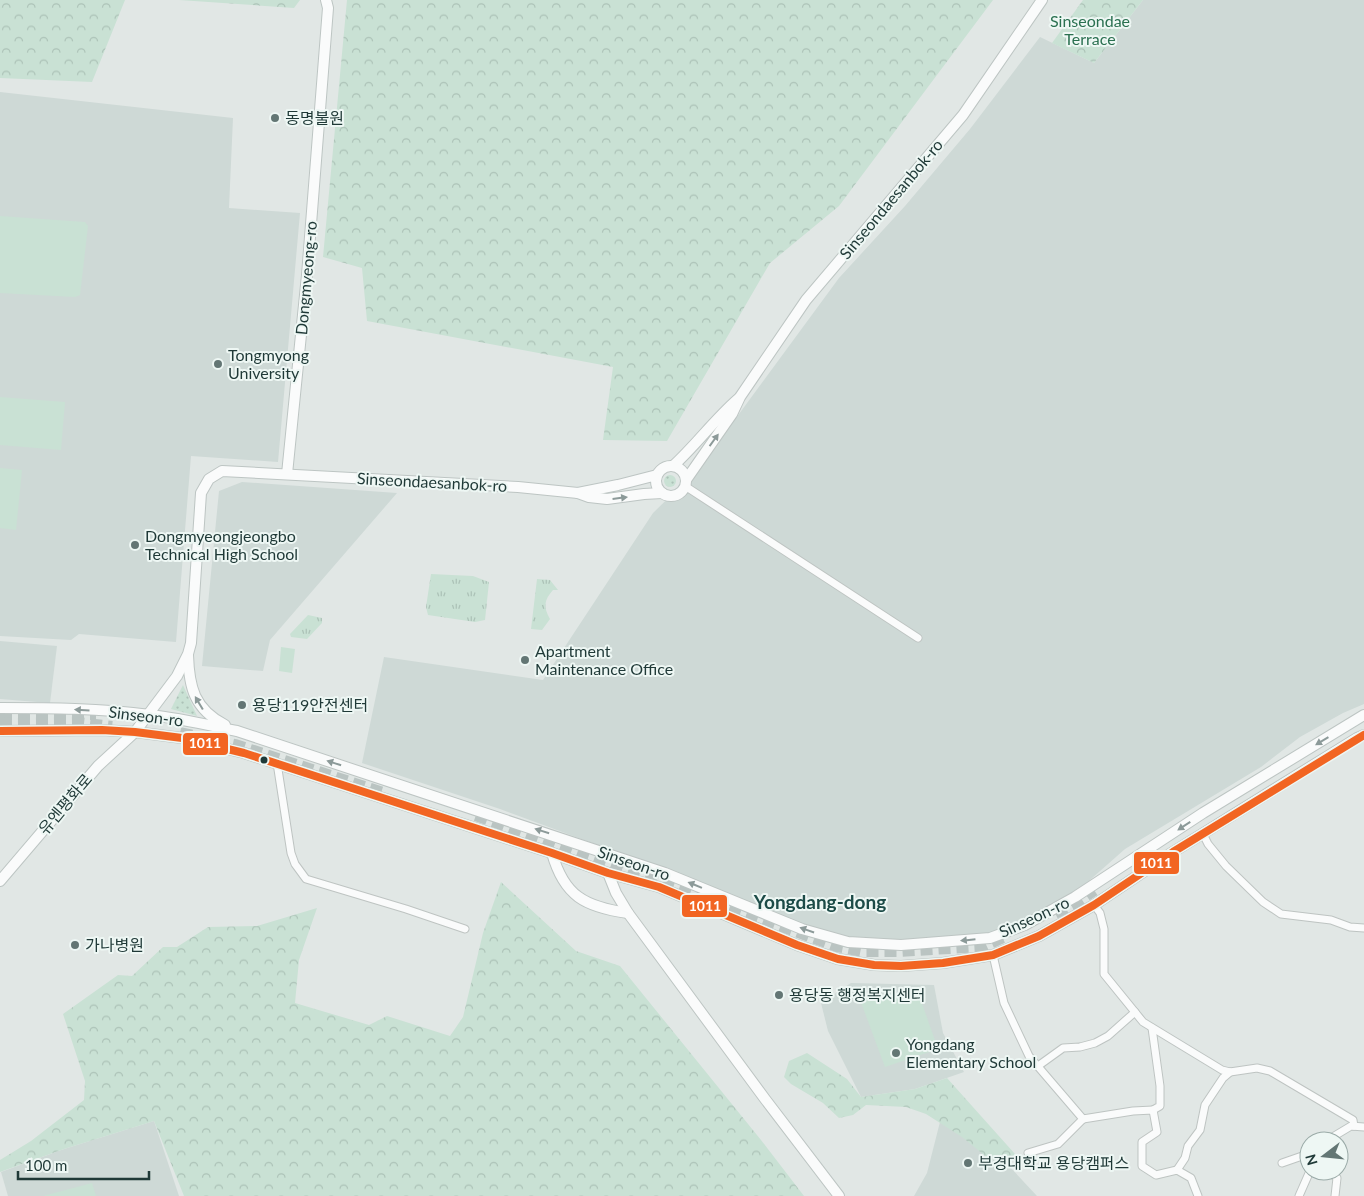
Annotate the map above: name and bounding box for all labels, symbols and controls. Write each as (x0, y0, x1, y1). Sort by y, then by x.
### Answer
park label: Sinseondae Terrace (1050, 11, 1130, 48)
place label: 동명불원 (285, 108, 344, 127)
marker: 동명불원 (269, 112, 281, 124)
street label: Sinseondaesanbok-ro (835, 135, 946, 262)
street label: Dongmyeong-ro (291, 220, 320, 336)
place label: Tongmyong University (228, 345, 309, 382)
marker: Tongmyong University (212, 358, 224, 370)
one-way arrow (709, 433, 719, 447)
street label: Sinseondaesanbok-ro (357, 468, 508, 495)
one-way arrow (612, 494, 628, 502)
place label: Dongmyeongjeongbo Technical High School (145, 526, 298, 563)
marker: Dongmyeongjeongbo Technical High School (129, 539, 141, 551)
place label: Apartment Maintenance Office (535, 641, 673, 678)
marker: Apartment Maintenance Office (519, 654, 531, 666)
place label: 용당119안전센터 (252, 695, 368, 714)
one-way arrow (194, 696, 203, 709)
marker: 용당119안전센터 (236, 699, 248, 711)
street label: Sinseon-ro (108, 701, 185, 730)
one-way arrow (74, 705, 90, 713)
line badge: 1011 (182, 732, 229, 756)
text: 1011 (189, 734, 221, 751)
one-way arrow (1316, 736, 1329, 745)
unlabelled marker (259, 755, 269, 765)
one-way arrow (326, 759, 341, 767)
street label: 유엔평화로 (34, 769, 96, 838)
one-way arrow (1177, 821, 1191, 831)
one-way arrow (534, 827, 549, 835)
street label: Sinseon-ro (595, 841, 673, 884)
line badge: 1011 (1133, 851, 1180, 875)
text: 1011 (1140, 854, 1172, 871)
one-way arrow (687, 881, 702, 889)
district label: Yongdang-dong (753, 890, 886, 913)
street label: Sinseon-ro (996, 892, 1072, 941)
line badge: 1011 (681, 894, 728, 918)
text: 1011 (689, 897, 721, 914)
one-way arrow (800, 926, 815, 933)
place label: 가나병원 (85, 935, 144, 954)
one-way arrow (959, 936, 975, 944)
marker: 가나병원 (69, 939, 81, 951)
place label: 용당동 행정복지센터 (789, 985, 926, 1004)
marker: 용당동 행정복지센터 (773, 989, 785, 1001)
place label: Yongdang Elementary School (906, 1034, 1036, 1071)
marker: Yongdang Elementary School (890, 1047, 902, 1059)
north arrow (1299, 1131, 1349, 1181)
scale bar (18, 1148, 149, 1180)
text: N (1301, 1152, 1321, 1167)
place label: 부경대학교 용당캠퍼스 (978, 1153, 1129, 1172)
text: 100 m (25, 1156, 67, 1174)
marker: 부경대학교 용당캠퍼스 (962, 1157, 974, 1169)

